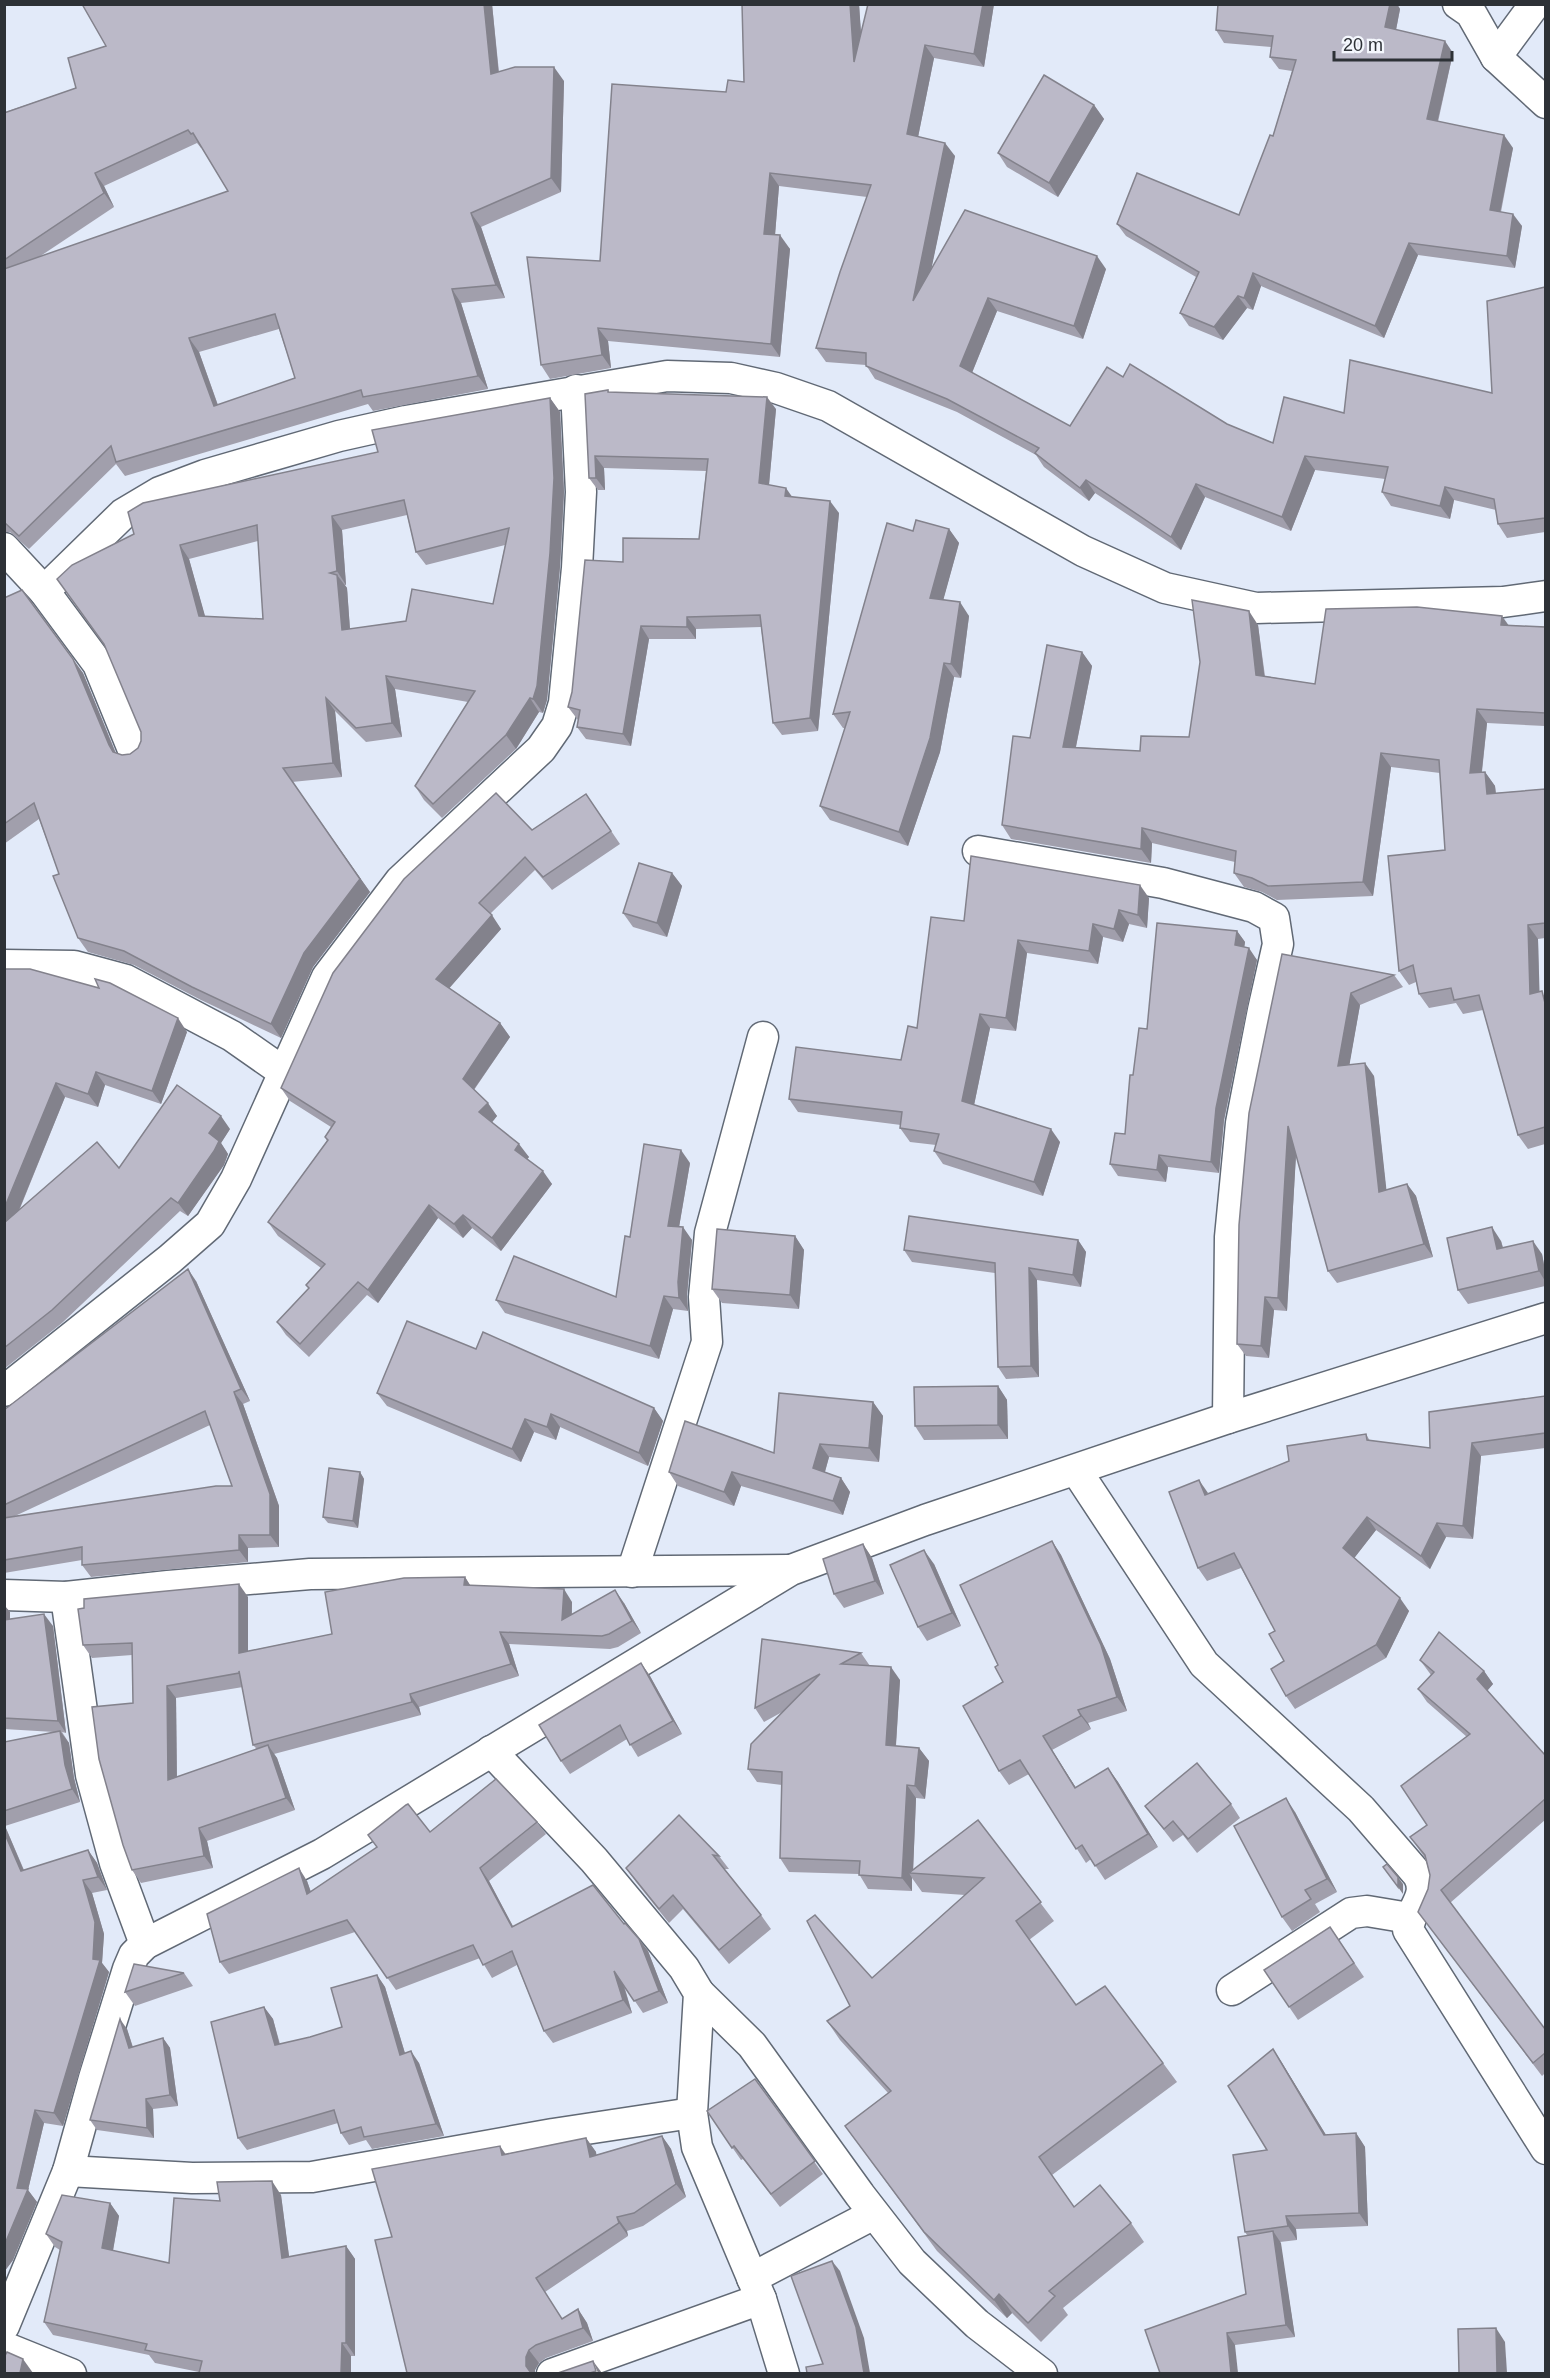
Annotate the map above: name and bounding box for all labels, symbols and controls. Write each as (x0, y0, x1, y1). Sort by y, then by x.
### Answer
scale bar (1334, 24, 1452, 62)
text: 20 m (1343, 35, 1383, 55)

